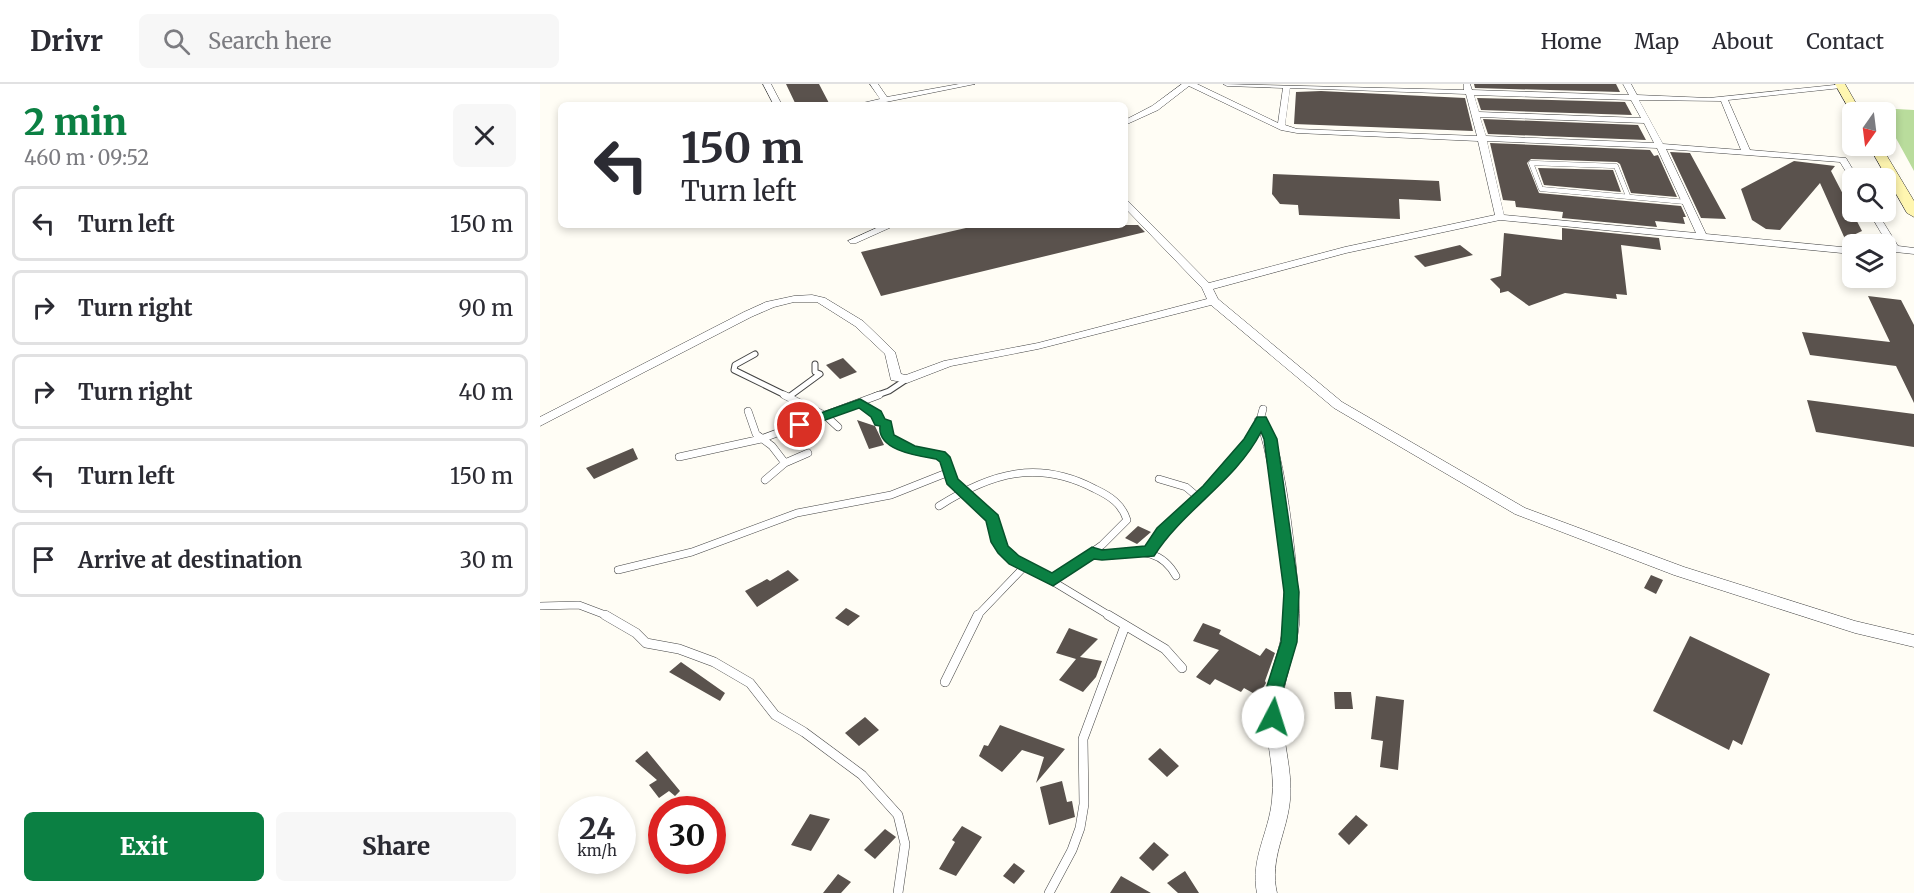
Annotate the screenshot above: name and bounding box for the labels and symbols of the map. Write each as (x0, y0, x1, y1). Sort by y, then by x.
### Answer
north arrow (1842, 102, 1896, 156)
pin (774, 399, 825, 450)
position arrow (1241, 685, 1305, 749)
speed limit sign: 30 (648, 796, 726, 874)

